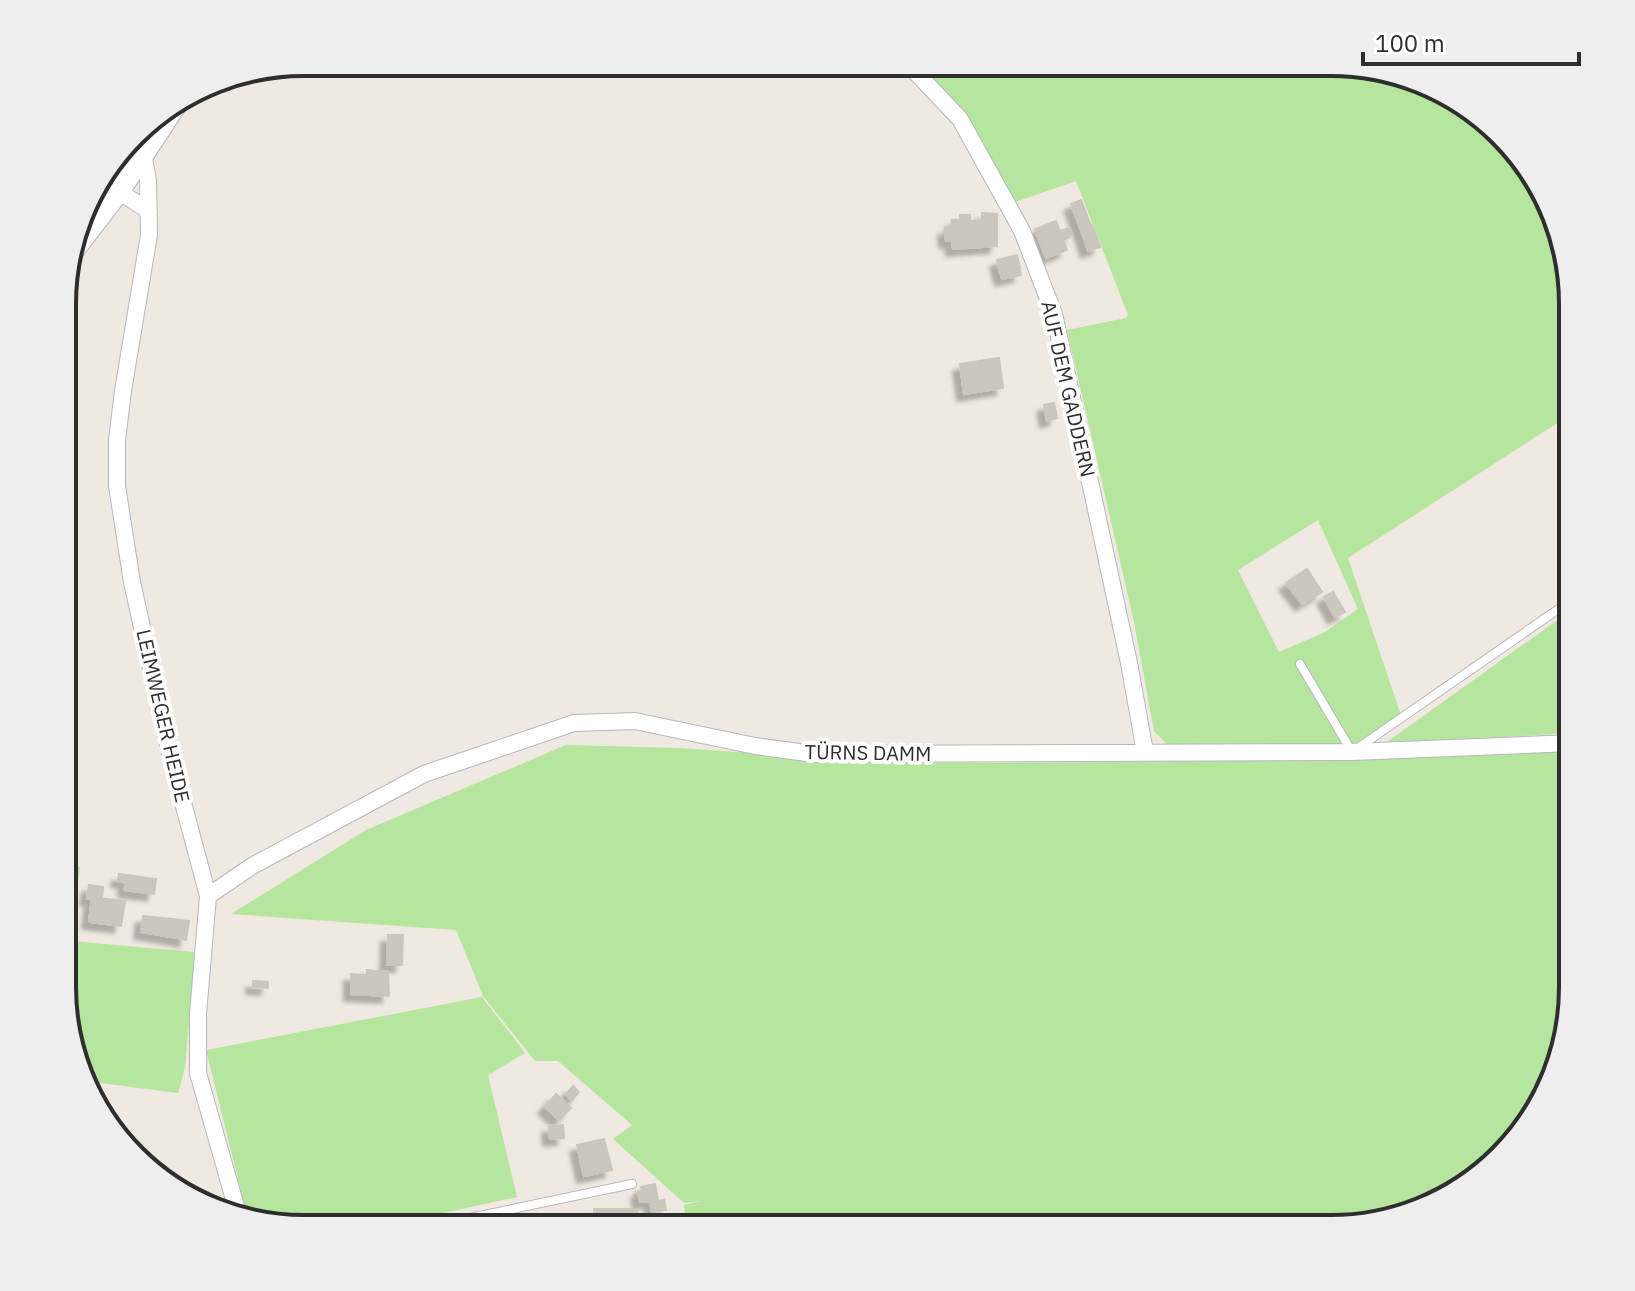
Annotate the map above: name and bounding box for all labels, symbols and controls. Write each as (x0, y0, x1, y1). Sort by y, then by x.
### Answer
scale bar (1363, 16, 1579, 66)
text: 100 m (1375, 27, 1445, 59)
street label: AUF DEM GADDERN (1035, 298, 1102, 480)
street label: LEIMWEGER HEIDE (130, 626, 197, 805)
street label: TÜRNS DAMM (804, 738, 932, 767)

